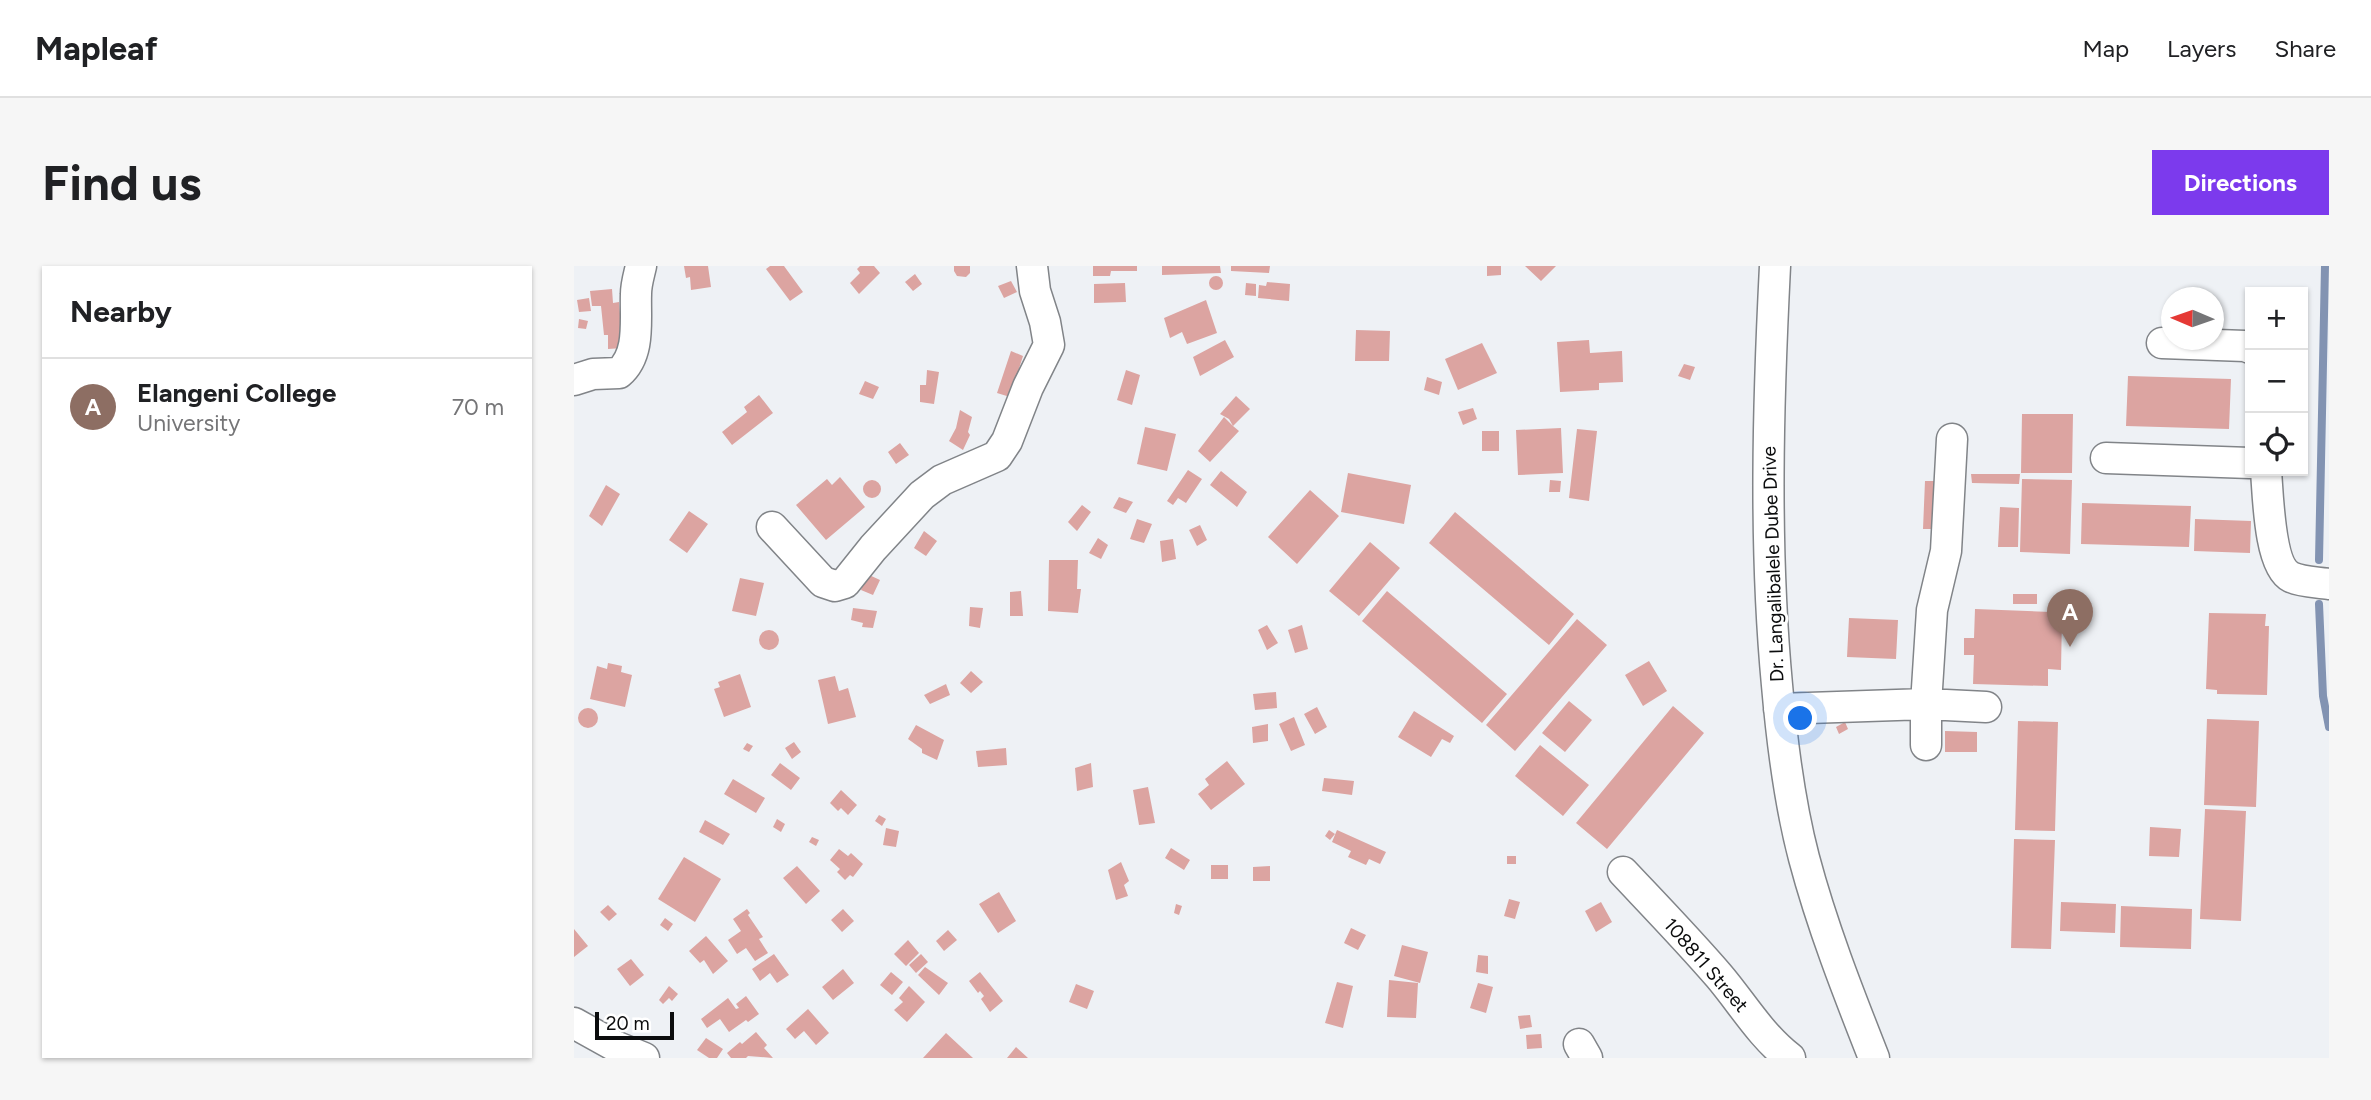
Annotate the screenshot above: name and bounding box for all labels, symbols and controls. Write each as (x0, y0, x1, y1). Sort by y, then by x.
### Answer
text: Mapleaf (35, 29, 158, 68)
text: Map (2082, 34, 2129, 63)
text: Layers (2167, 34, 2236, 63)
text: Share (2274, 34, 2336, 63)
button: Directions (2152, 150, 2329, 215)
text: Find us (42, 153, 201, 212)
north arrow (2161, 287, 2224, 350)
map controls (2245, 287, 2308, 476)
button: + (2245, 287, 2308, 350)
text: Nearby (70, 293, 172, 330)
button: − (2245, 350, 2308, 413)
text: Elangeni College (137, 377, 336, 409)
text: A (85, 393, 101, 421)
text: 70 m (452, 393, 504, 421)
text: University (137, 409, 240, 437)
button: locate (2245, 413, 2308, 476)
street label: Dr. Langalibalele Dube Drive (1757, 446, 1789, 682)
pin: A (2047, 589, 2093, 647)
your location (1783, 701, 1817, 735)
street label: 108811 Street (1659, 913, 1753, 1017)
scale bar (595, 1009, 674, 1041)
text: 20 m (606, 1012, 650, 1035)

